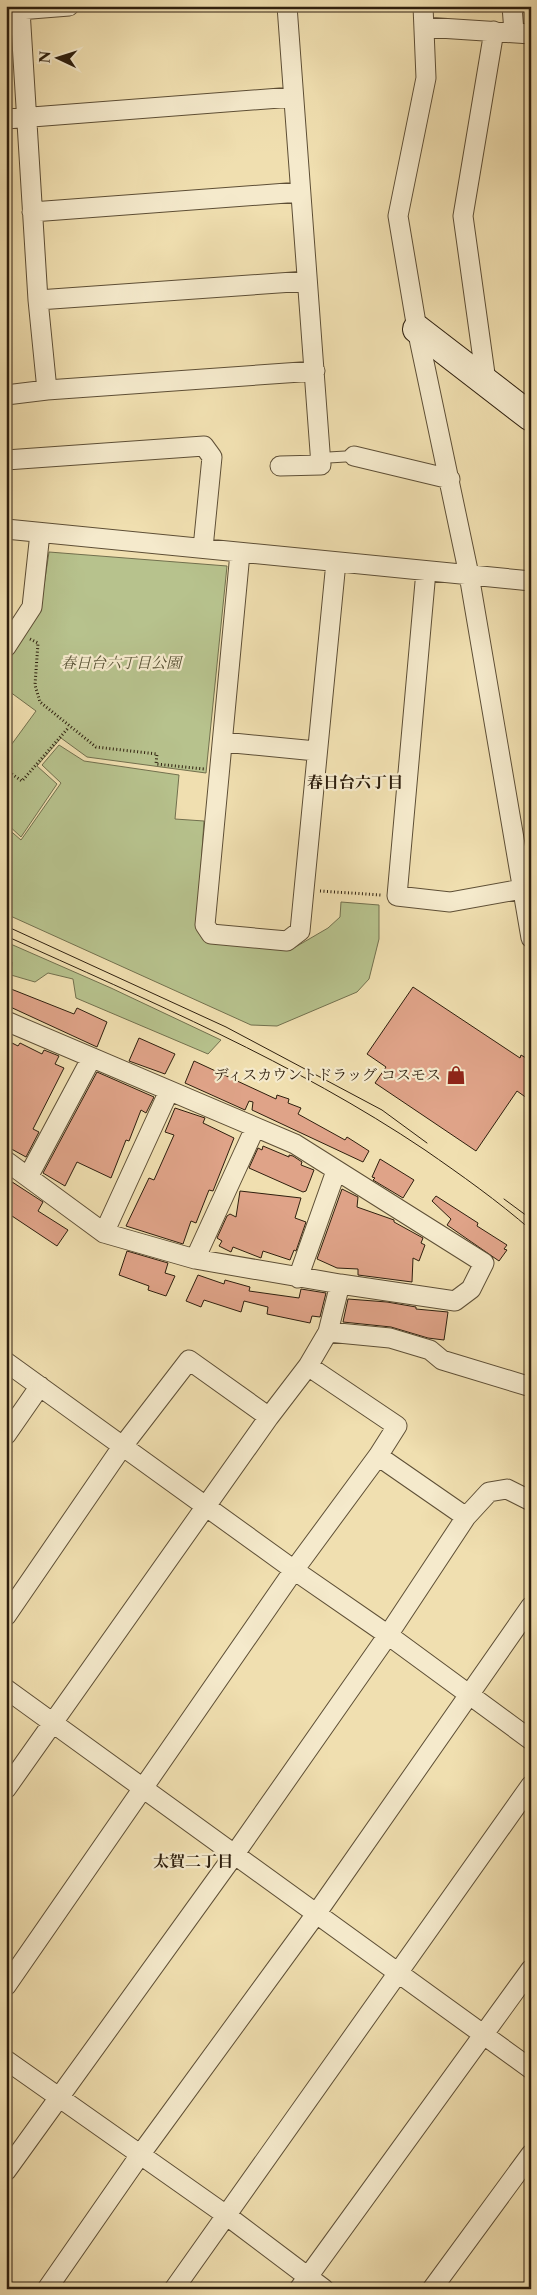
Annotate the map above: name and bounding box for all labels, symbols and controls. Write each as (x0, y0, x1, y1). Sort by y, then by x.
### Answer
north arrow (32, 32, 82, 82)
text: N (36, 50, 54, 64)
park label: 春日台六丁目公園 (61, 653, 184, 672)
district label: 春日台六丁目 (307, 772, 403, 792)
shop icon: ディスカウントドラッグ コスモス (445, 1064, 467, 1086)
place label: ディスカウントドラッグ コスモス (214, 1065, 441, 1084)
district label: 太賀二丁目 (153, 1851, 233, 1871)

